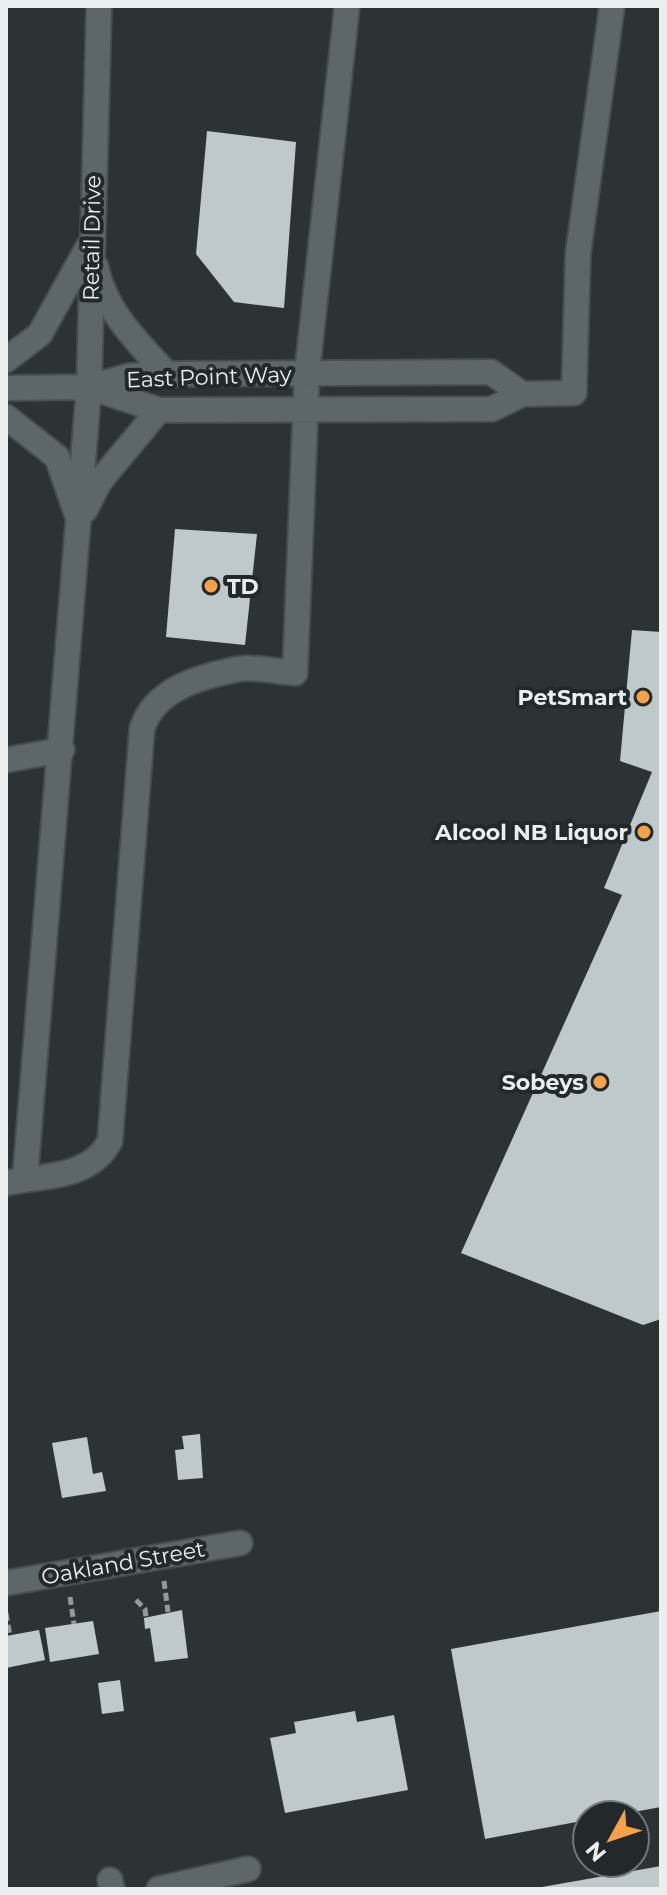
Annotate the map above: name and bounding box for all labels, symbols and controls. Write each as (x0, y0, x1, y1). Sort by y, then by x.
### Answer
street label: Retail Drive (77, 175, 107, 301)
street label: East Point Way (126, 361, 292, 393)
place label: TD (227, 573, 259, 600)
marker: TD (202, 577, 220, 595)
place label: PetSmart (518, 684, 627, 711)
marker: PetSmart (634, 688, 652, 706)
place label: Alcool NB Liquor (434, 819, 628, 846)
marker: Alcool NB Liquor (635, 823, 653, 841)
place label: Sobeys (502, 1069, 584, 1096)
marker: Sobeys (591, 1073, 609, 1091)
street label: Oakland Street (39, 1535, 207, 1591)
north arrow (571, 1799, 651, 1879)
text: N (580, 1836, 612, 1867)

